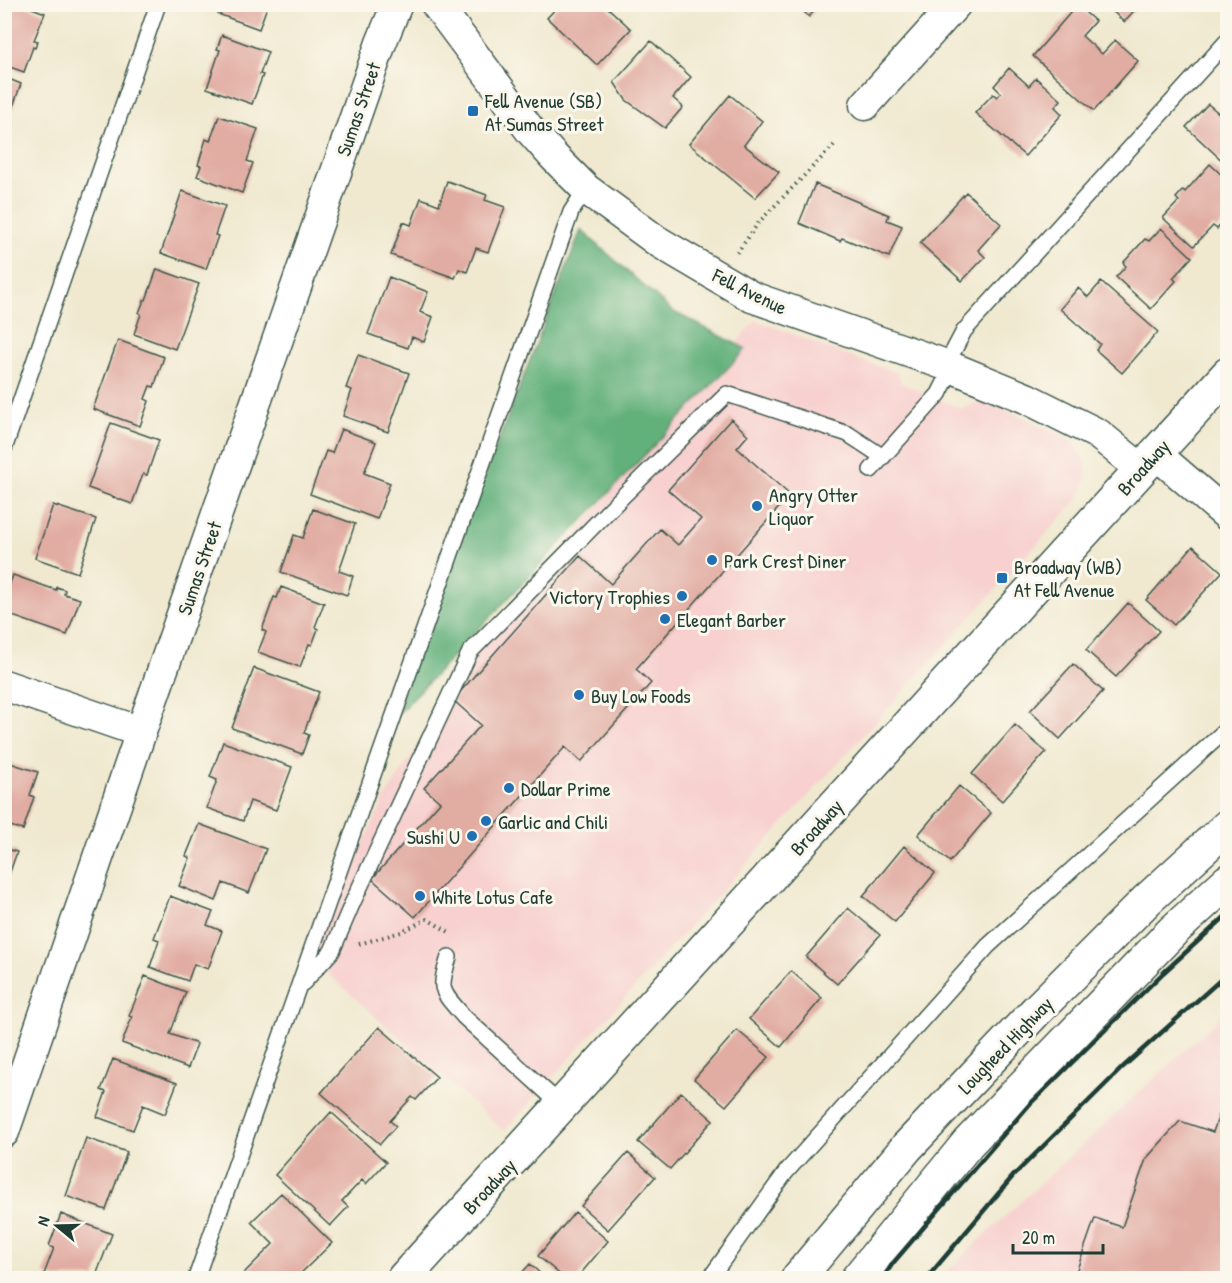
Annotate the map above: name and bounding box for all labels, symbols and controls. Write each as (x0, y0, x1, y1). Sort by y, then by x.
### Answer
street label: Sumas Street (329, 57, 387, 159)
place label: Fell Avenue (SB) At Sumas Street (484, 87, 605, 137)
marker: Fell Avenue (SB) At Sumas Street (466, 104, 480, 118)
street label: Fell Avenue (707, 261, 792, 321)
street label: Broadway (1111, 433, 1175, 501)
place label: Angry Otter Liquor (769, 481, 858, 531)
marker: Angry Otter Liquor (750, 499, 764, 513)
street label: Sumas Street (170, 516, 228, 618)
place label: Park Crest Diner (724, 547, 847, 574)
marker: Park Crest Diner (705, 553, 719, 567)
place label: Broadway (WB) At Fell Avenue (1014, 553, 1122, 603)
marker: Broadway (WB) At Fell Avenue (995, 571, 1009, 585)
place label: Victory Trophies (549, 583, 670, 610)
marker: Victory Trophies (675, 589, 689, 603)
place label: Elegant Barber (677, 606, 786, 633)
marker: Elegant Barber (658, 612, 672, 626)
place label: Buy Low Foods (591, 682, 691, 709)
marker: Buy Low Foods (572, 688, 586, 702)
place label: Dollar Prime (521, 775, 611, 802)
marker: Dollar Prime (502, 781, 516, 795)
street label: Broadway (784, 793, 848, 861)
place label: Garlic and Chili (498, 808, 608, 835)
marker: Garlic and Chili (479, 814, 493, 828)
place label: Sushi U (407, 823, 460, 850)
marker: Sushi U (465, 829, 479, 843)
place label: White Lotus Cafe (432, 883, 553, 910)
marker: White Lotus Cafe (413, 889, 427, 903)
street label: Lougheed Highway (952, 990, 1058, 1100)
street label: Broadway (456, 1152, 522, 1220)
north arrow (27, 1196, 87, 1256)
text: N (31, 1213, 55, 1229)
scale bar (1013, 1217, 1103, 1255)
text: 20 m (1022, 1225, 1055, 1250)

